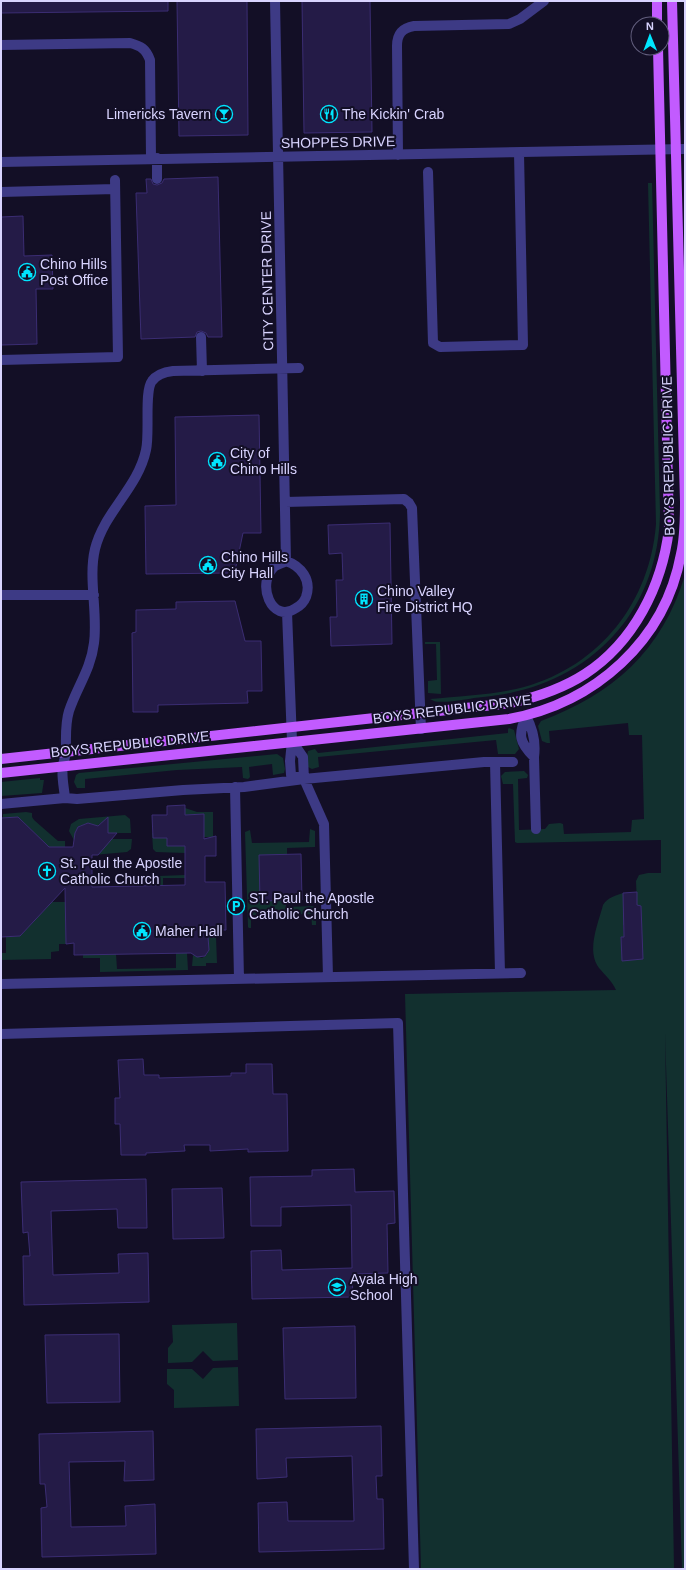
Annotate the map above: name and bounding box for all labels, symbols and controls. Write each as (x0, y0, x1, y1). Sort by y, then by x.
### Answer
north arrow (630, 16, 670, 56)
text: N (646, 20, 654, 32)
bar icon: Limericks Tavern (214, 104, 234, 124)
restaurant icon: The Kickin' Crab (319, 104, 339, 124)
place label: Limericks Tavern (106, 106, 211, 122)
place label: The Kickin' Crab (342, 106, 444, 122)
street label: SHOPPES DRIVE (281, 133, 395, 151)
street label: CITY CENTER DRIVE (258, 211, 276, 351)
place label: Chino Hills Post Office (40, 256, 108, 288)
public building icon: Chino Hills Post Office (17, 262, 37, 282)
street label: BOYS REPUBLIC DRIVE (659, 376, 677, 536)
place label: City of Chino Hills (230, 445, 297, 477)
public building icon: City of Chino Hills (207, 451, 227, 471)
place label: Chino Hills City Hall (221, 549, 288, 581)
public building icon: Chino Hills City Hall (198, 555, 218, 575)
place label: Chino Valley Fire District HQ (377, 583, 473, 615)
building icon: Chino Valley Fire District HQ (354, 589, 374, 609)
street label: BOYS REPUBLIC DRIVE (372, 691, 532, 727)
street label: BOYS REPUBLIC DRIVE (50, 728, 210, 760)
place label: St. Paul the Apostle Catholic Church (60, 855, 182, 887)
church icon: St. Paul the Apostle Catholic Church (37, 861, 57, 881)
place label: ST. Paul the Apostle Catholic Church (249, 890, 375, 922)
parking icon: ST. Paul the Apostle Catholic Church (226, 896, 246, 916)
public building icon: Maher Hall (132, 921, 152, 941)
place label: Maher Hall (155, 923, 223, 939)
place label: Ayala High School (350, 1271, 417, 1303)
school or university icon: Ayala High School (327, 1277, 347, 1297)

